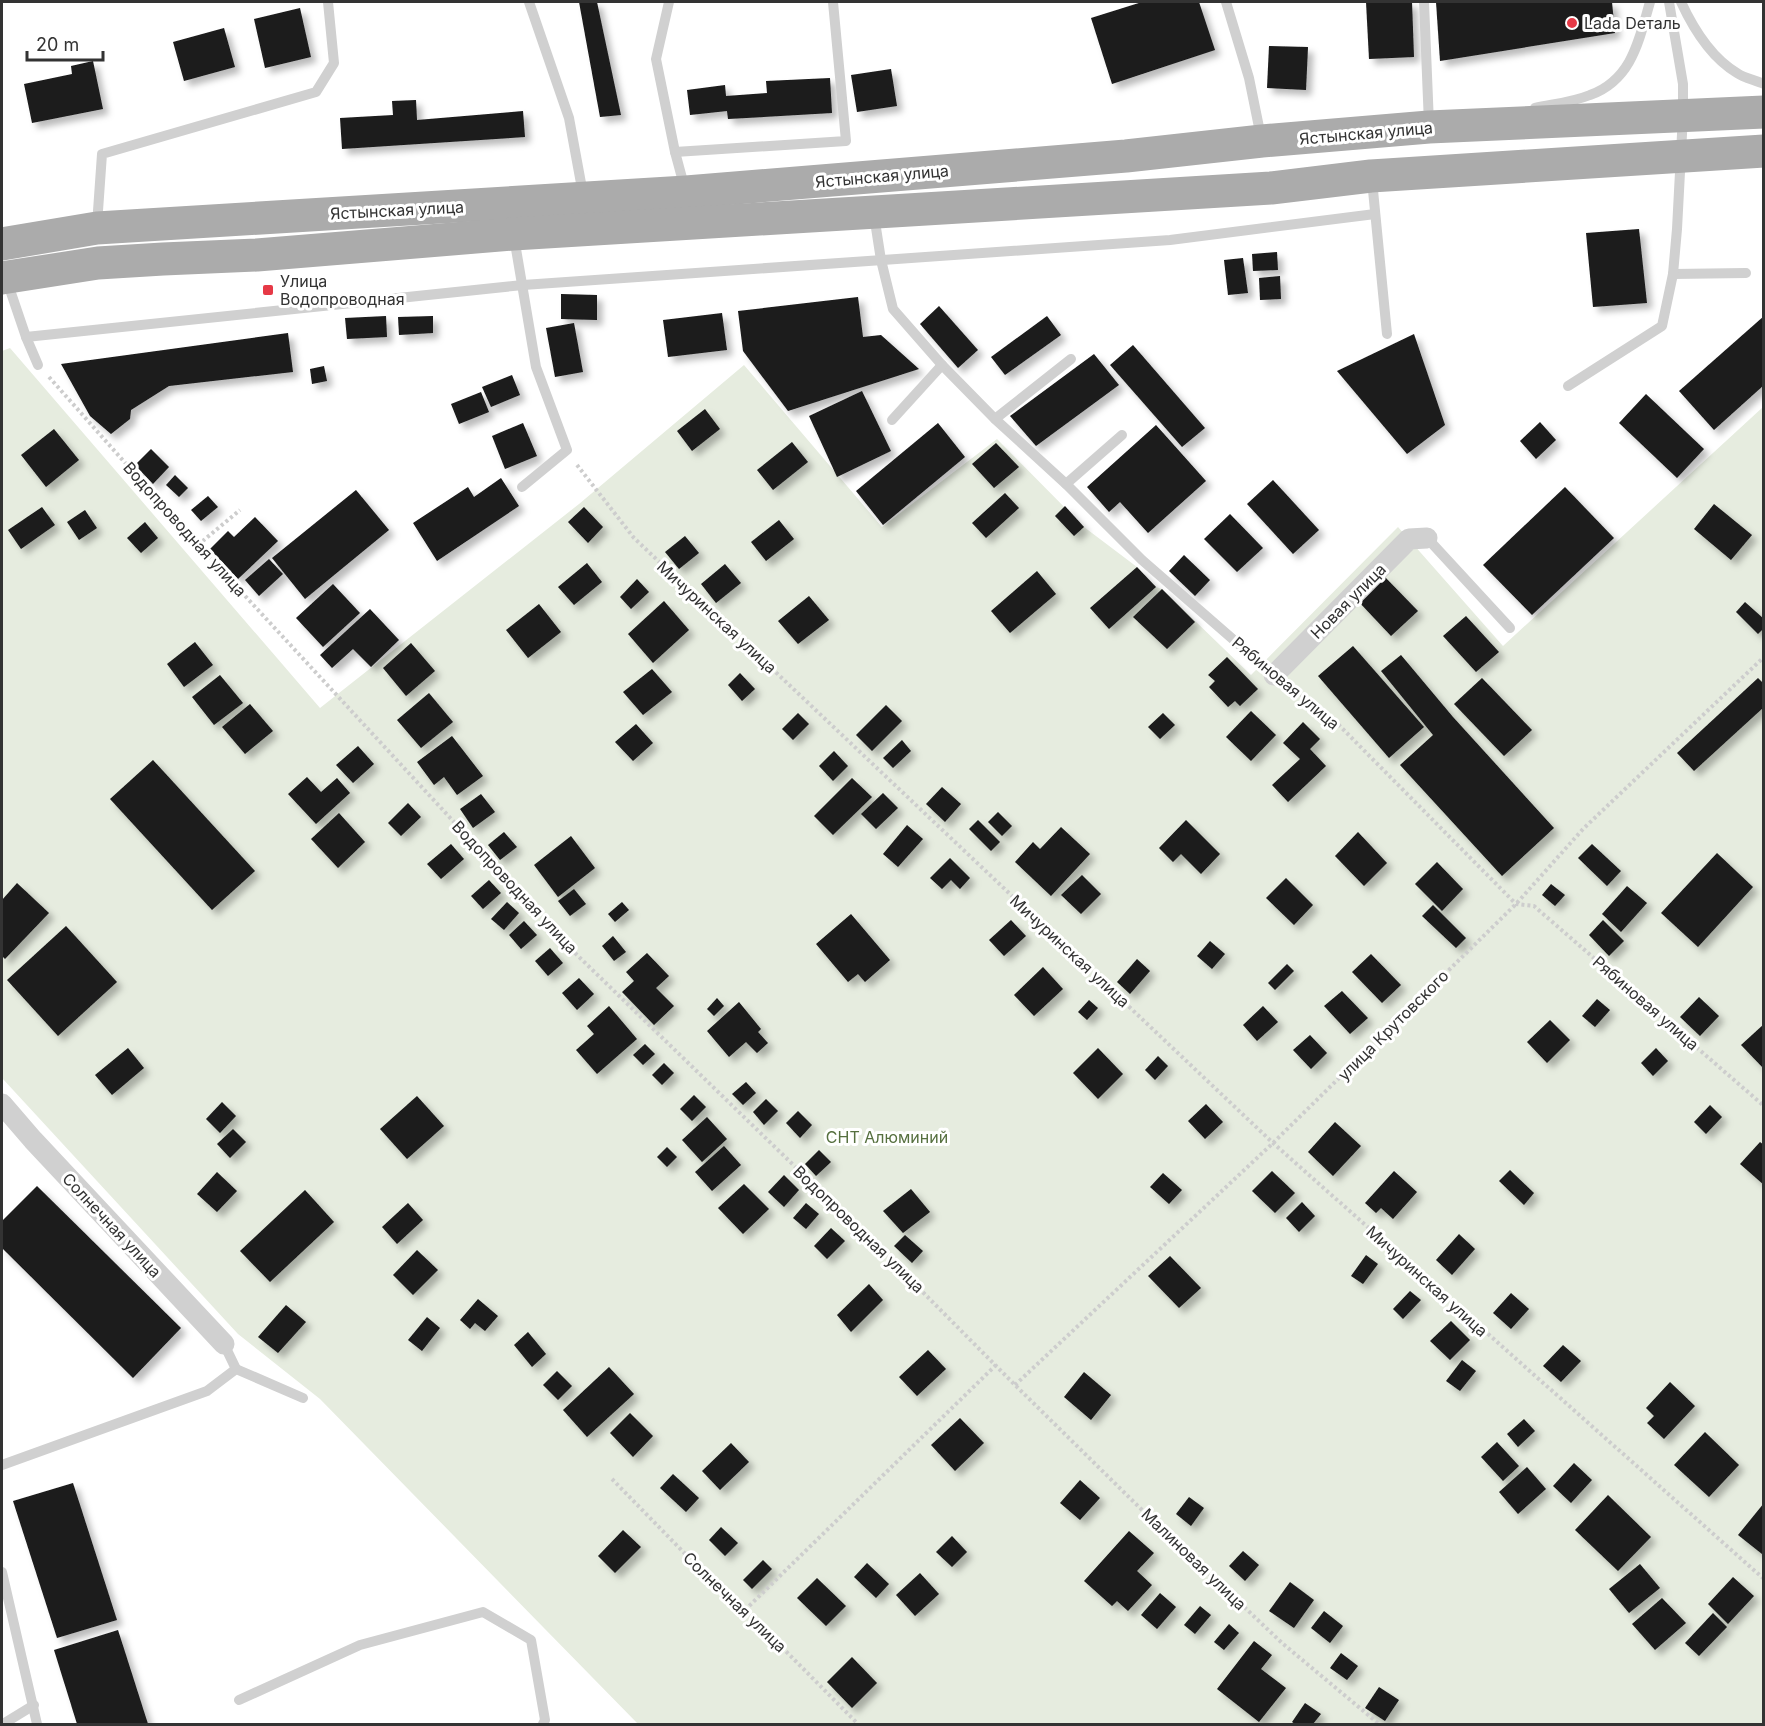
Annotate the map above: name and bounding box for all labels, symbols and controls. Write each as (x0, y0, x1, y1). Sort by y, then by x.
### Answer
place label: Lada Dеталь (1584, 13, 1681, 33)
marker: Lada Dеталь (1565, 16, 1579, 30)
scale bar (27, 24, 104, 62)
text: 20 m (36, 34, 79, 55)
street label: Ястынская улица (1298, 117, 1434, 149)
street label: Ястынская улица (814, 160, 950, 192)
street label: Ястынская улица (330, 197, 464, 223)
place label: Улица Водопроводная (280, 271, 405, 309)
marker: Улица Водопроводная (261, 283, 275, 297)
street label: Водопроводная улица (119, 457, 251, 601)
street label: Мичуринская улица (653, 556, 781, 678)
street label: Новая улица (1306, 559, 1390, 643)
street label: Рябиновая улица (1228, 632, 1344, 734)
street label: Водопроводная улица (448, 816, 582, 958)
street label: Мичуринская улица (1006, 890, 1134, 1012)
street label: Рябиновая улица (1589, 952, 1703, 1054)
street label: улица Крутовского (1333, 965, 1453, 1085)
park label: СНТ Алюминий (826, 1127, 948, 1147)
street label: Водопроводная улица (789, 1161, 929, 1297)
street label: Солнечная улица (58, 1168, 166, 1282)
street label: Мичуринская улица (1362, 1221, 1492, 1341)
street label: Малиновая улица (1137, 1504, 1251, 1614)
street label: Солнечная улица (679, 1548, 791, 1656)

